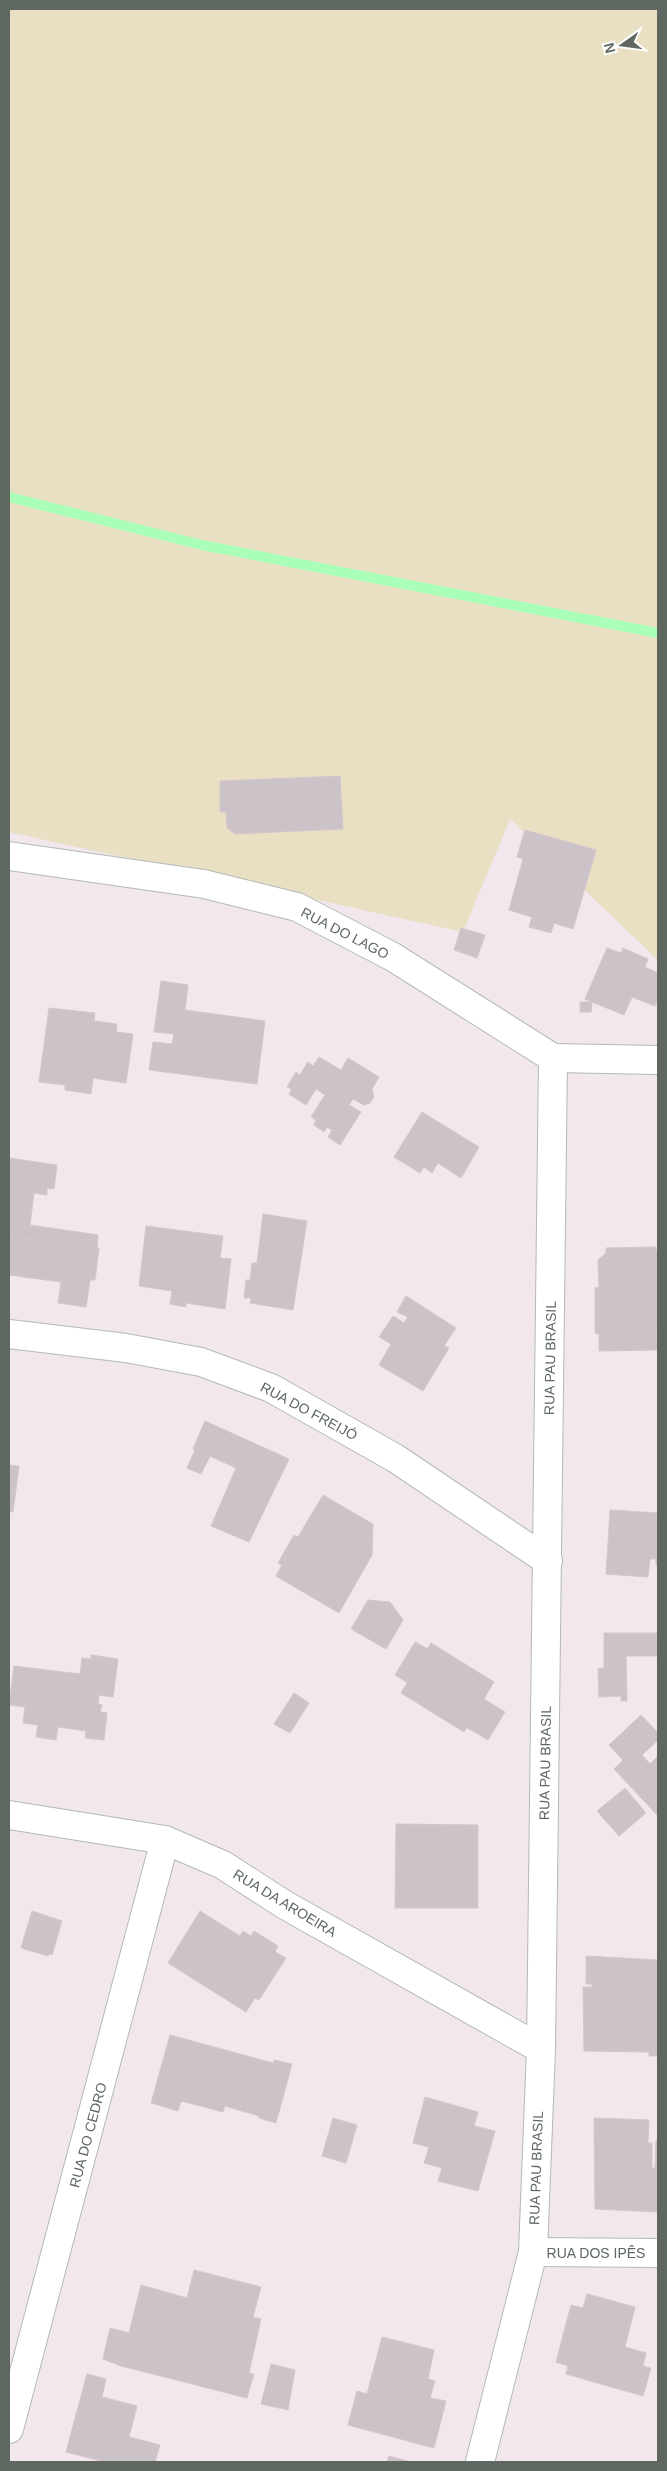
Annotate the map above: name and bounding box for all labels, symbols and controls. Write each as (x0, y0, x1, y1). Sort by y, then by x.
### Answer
north arrow (597, 20, 647, 70)
text: N (600, 41, 618, 55)
street label: RUA DO LAGO (298, 904, 392, 962)
street label: RUA PAU BRASIL (541, 1301, 559, 1415)
street label: RUA DO FREIJÓ (258, 1379, 360, 1443)
street label: RUA PAU BRASIL (536, 1706, 554, 1820)
street label: RUA DA AROEIRA (231, 1866, 340, 1940)
street label: RUA DO CEDRO (66, 2081, 110, 2189)
street label: RUA PAU BRASIL (526, 2110, 546, 2225)
street label: RUA DOS IPÊS (547, 2245, 645, 2261)

